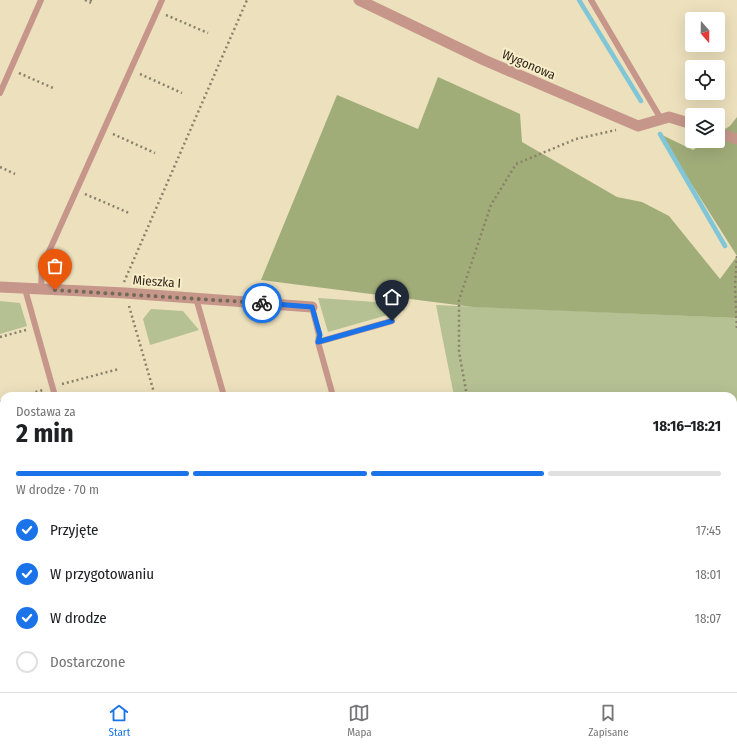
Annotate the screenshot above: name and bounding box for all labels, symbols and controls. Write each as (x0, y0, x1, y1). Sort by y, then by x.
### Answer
north arrow (685, 12, 725, 52)
map controls (685, 12, 725, 148)
street label: Wygonowa (500, 46, 558, 82)
button: locate (685, 60, 725, 100)
button: layers (685, 108, 725, 148)
pin (38, 249, 72, 290)
icon: bag (44, 255, 66, 277)
street label: Mieszka I (132, 272, 182, 291)
pin (375, 280, 409, 321)
courier (242, 283, 282, 323)
icon: home (381, 286, 403, 308)
icon: bike (251, 292, 273, 314)
text: Dostawa za (16, 404, 76, 419)
text: 18:16–18:21 (653, 417, 721, 435)
text: 2 min (16, 418, 74, 449)
text: W drodze · 70 m (16, 482, 99, 497)
icon: check (16, 519, 38, 541)
text: Przyjęte (50, 521, 99, 539)
text: 17:45 (696, 523, 721, 538)
icon: check (16, 563, 38, 585)
text: W przygotowaniu (50, 565, 154, 583)
text: 18:01 (695, 567, 721, 582)
icon: check (16, 607, 38, 629)
text: W drodze (50, 609, 107, 627)
text: 18:07 (695, 611, 721, 626)
text: Dostarczone (50, 653, 125, 671)
tab: Start (108, 702, 130, 739)
tab: Mapa (347, 702, 372, 739)
tab: Zapisane (588, 702, 629, 739)

